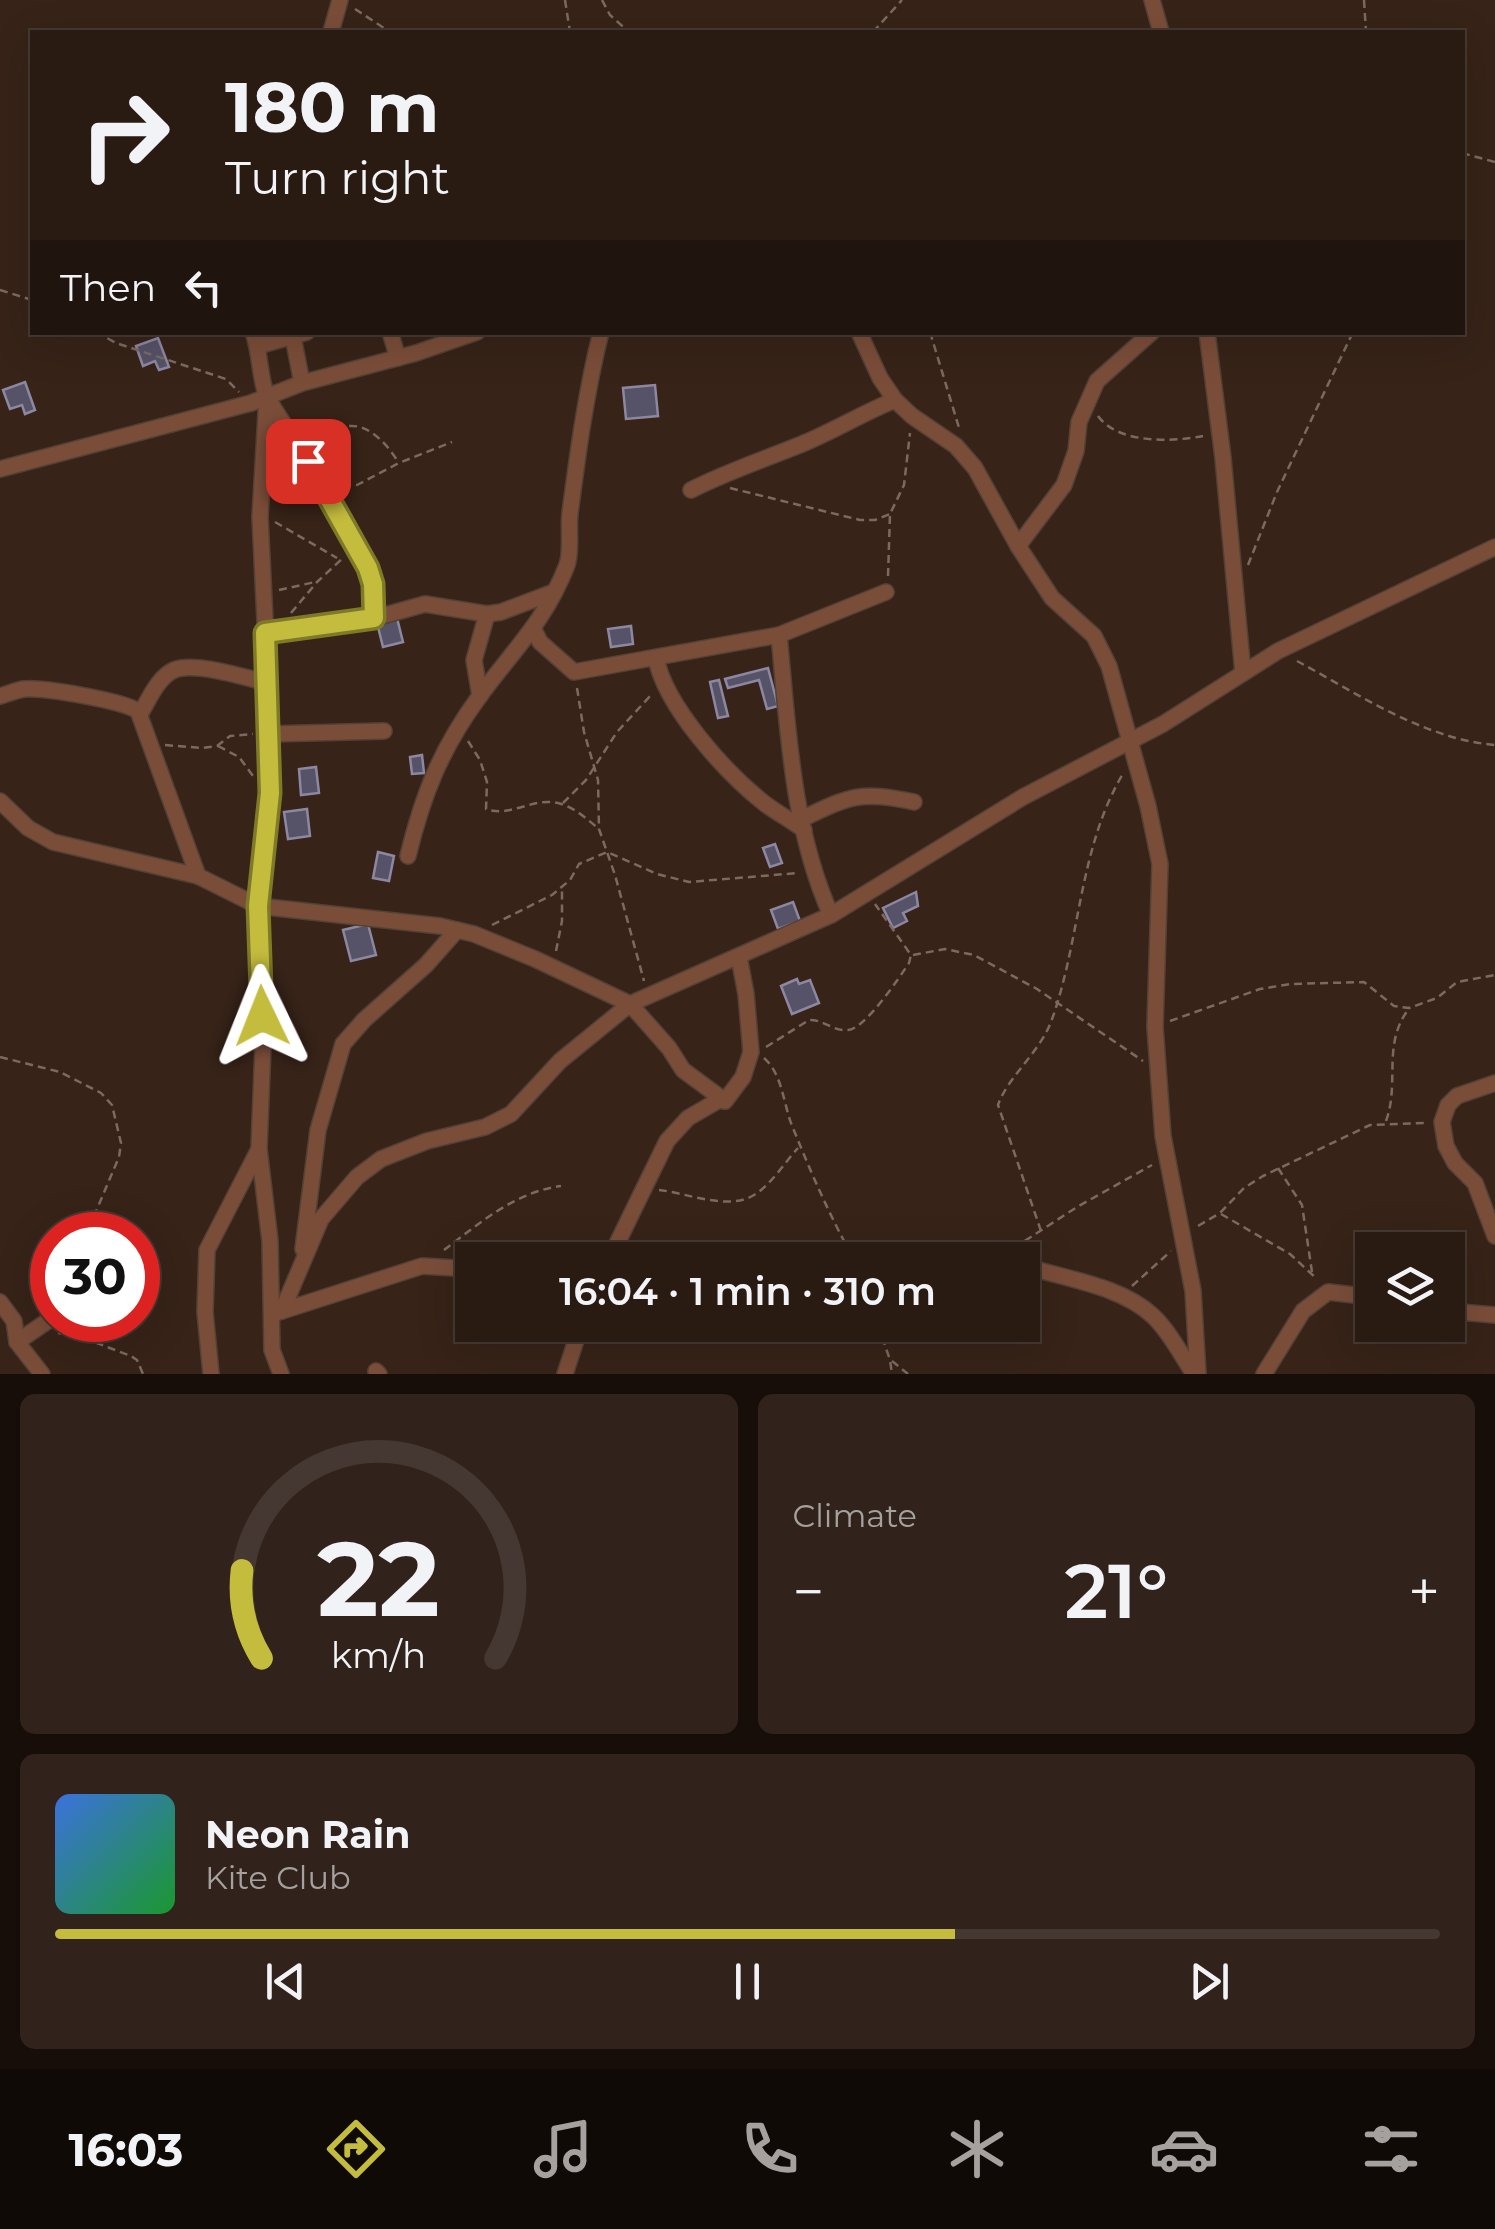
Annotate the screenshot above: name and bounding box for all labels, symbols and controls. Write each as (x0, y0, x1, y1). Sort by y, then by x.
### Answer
text: 180 m (225, 64, 439, 150)
icon: right (60, 70, 190, 200)
text: Turn right (225, 150, 450, 205)
icon: left (176, 260, 231, 315)
text: Then (60, 264, 156, 311)
pin (266, 419, 351, 504)
icon: arrive (281, 434, 336, 489)
position arrow (210, 964, 314, 1068)
speed limit sign: 30 (30, 1212, 160, 1342)
map controls (1355, 1232, 1465, 1342)
button: layers (1355, 1232, 1465, 1342)
text: 16:04 · 1 min · 310 m (559, 1268, 936, 1315)
text: Climate (793, 1496, 917, 1535)
text: 22 (317, 1515, 440, 1642)
text: 21° (1064, 1545, 1168, 1637)
text: − (793, 1558, 824, 1625)
text: + (1408, 1558, 1440, 1625)
text: km/h (331, 1633, 426, 1677)
text: Neon Rain (205, 1811, 410, 1858)
text: Kite Club (205, 1858, 351, 1897)
icon: previous (258, 1954, 313, 2009)
icon: pause (720, 1954, 775, 2009)
icon: next (1182, 1954, 1237, 2009)
icon: directions (321, 2114, 391, 2184)
icon: music (528, 2114, 598, 2184)
icon: phone (735, 2114, 805, 2184)
icon: climate (942, 2114, 1012, 2184)
icon: car (1149, 2114, 1219, 2184)
icon: filters (1356, 2114, 1426, 2184)
text: 16:03 (69, 2122, 183, 2177)

